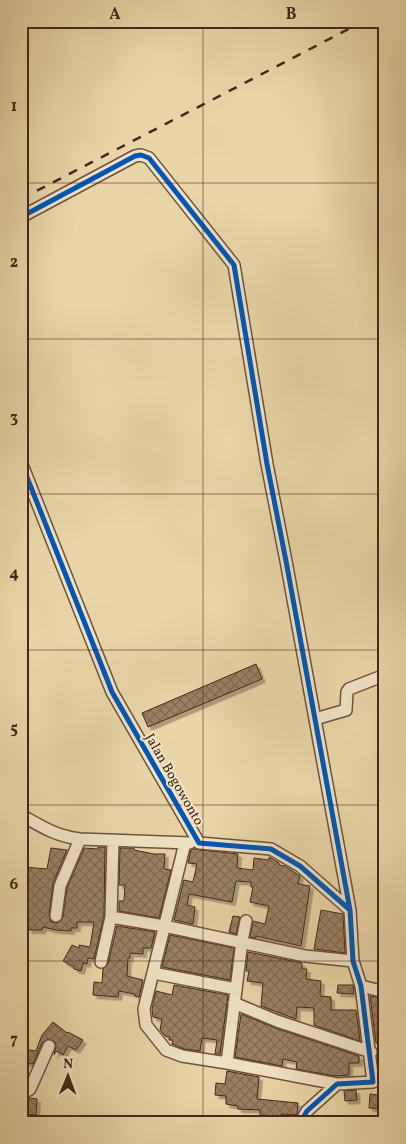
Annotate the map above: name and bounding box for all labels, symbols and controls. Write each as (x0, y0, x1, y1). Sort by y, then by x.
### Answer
text: A (109, 4, 121, 26)
text: B (286, 4, 297, 26)
text: 1 (11, 96, 17, 118)
text: 2 (10, 252, 18, 274)
text: 3 (10, 407, 18, 429)
text: 4 (9, 563, 19, 585)
text: 5 (10, 718, 18, 740)
street label: Jalan Bogowonto (140, 730, 208, 829)
text: 6 (10, 874, 19, 896)
text: 7 (10, 1029, 18, 1051)
north arrow (42, 1052, 92, 1102)
text: N (63, 1055, 73, 1074)

